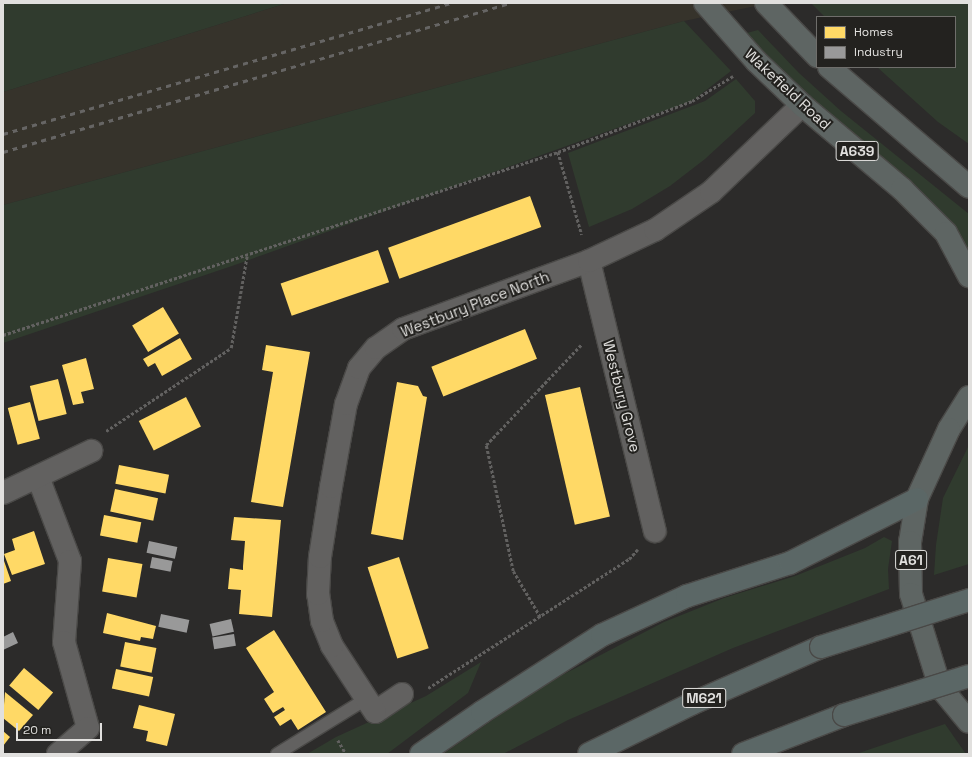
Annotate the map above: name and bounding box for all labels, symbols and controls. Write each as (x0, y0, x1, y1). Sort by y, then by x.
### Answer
legend (816, 16, 956, 68)
text: Homes (854, 24, 893, 40)
text: Industry (854, 44, 903, 60)
street label: Wakefield Road (741, 45, 835, 133)
road number: A639 (835, 139, 879, 163)
street label: Westbury Place North (398, 267, 552, 341)
street label: Westbury Grove (599, 338, 645, 454)
road number: A61 (895, 548, 927, 572)
road number: M621 (682, 686, 726, 710)
scale bar (18, 715, 104, 741)
text: 20 m (23, 722, 51, 738)

